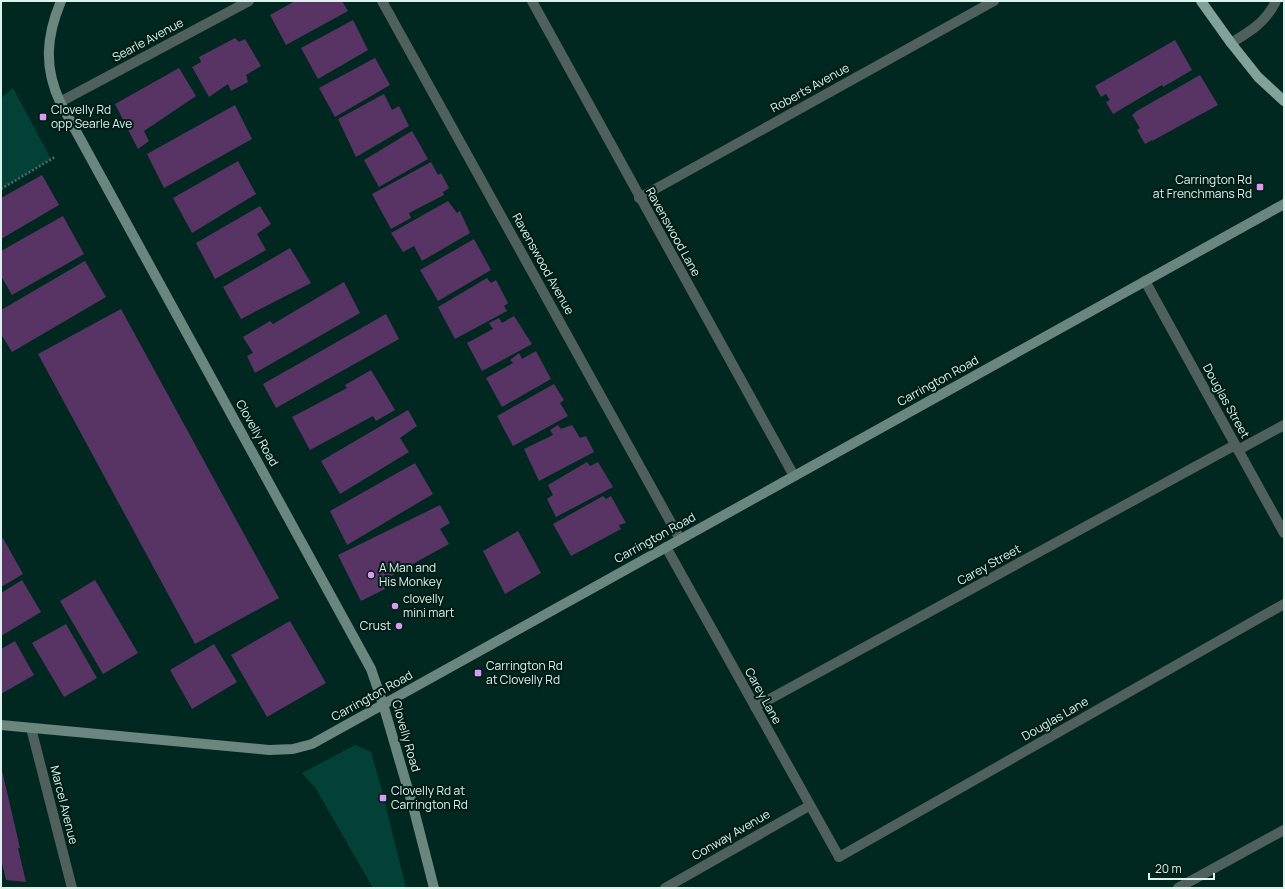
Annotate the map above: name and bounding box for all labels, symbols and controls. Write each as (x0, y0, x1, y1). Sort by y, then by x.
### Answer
street label: Searle Avenue (109, 14, 186, 66)
street label: Roberts Avenue (767, 59, 852, 116)
place label: Clovelly Rd opp Searle Ave (51, 101, 132, 132)
marker: Clovelly Rd opp Searle Ave (38, 112, 48, 122)
place label: Carrington Rd at Frenchmans Rd (1153, 171, 1252, 202)
marker: Carrington Rd at Frenchmans Rd (1255, 182, 1265, 192)
street label: Ravenswood Lane (642, 184, 705, 279)
street label: Ravenswood Avenue (508, 210, 578, 318)
street label: Carrington Road (894, 351, 981, 410)
street label: Douglas Street (1199, 360, 1254, 441)
street label: Clovelly Road (232, 396, 283, 469)
street label: Carrington Road (611, 508, 698, 567)
street label: Carey Street (954, 540, 1024, 589)
place label: A Man and His Monkey (379, 559, 443, 590)
marker: A Man and His Monkey (366, 570, 376, 580)
place label: clovelly mini mart (403, 590, 454, 621)
marker: clovelly mini mart (390, 601, 400, 611)
place label: Crust (360, 617, 391, 634)
marker: Crust (394, 621, 404, 631)
place label: Carrington Rd at Clovelly Rd (486, 657, 563, 688)
street label: Carey Lane (741, 665, 786, 727)
street label: Carrington Road (328, 666, 415, 725)
marker: Carrington Rd at Clovelly Rd (473, 668, 483, 678)
street label: Douglas Lane (1018, 693, 1091, 745)
street label: Clovelly Road (388, 698, 425, 774)
street label: Marcel Avenue (46, 764, 82, 846)
place label: Clovelly Rd at Carrington Rd (391, 782, 468, 813)
marker: Clovelly Rd at Carrington Rd (378, 793, 388, 803)
street label: Conway Avenue (688, 805, 773, 864)
scale bar (1149, 855, 1214, 881)
text: 20 m (1155, 860, 1182, 877)

